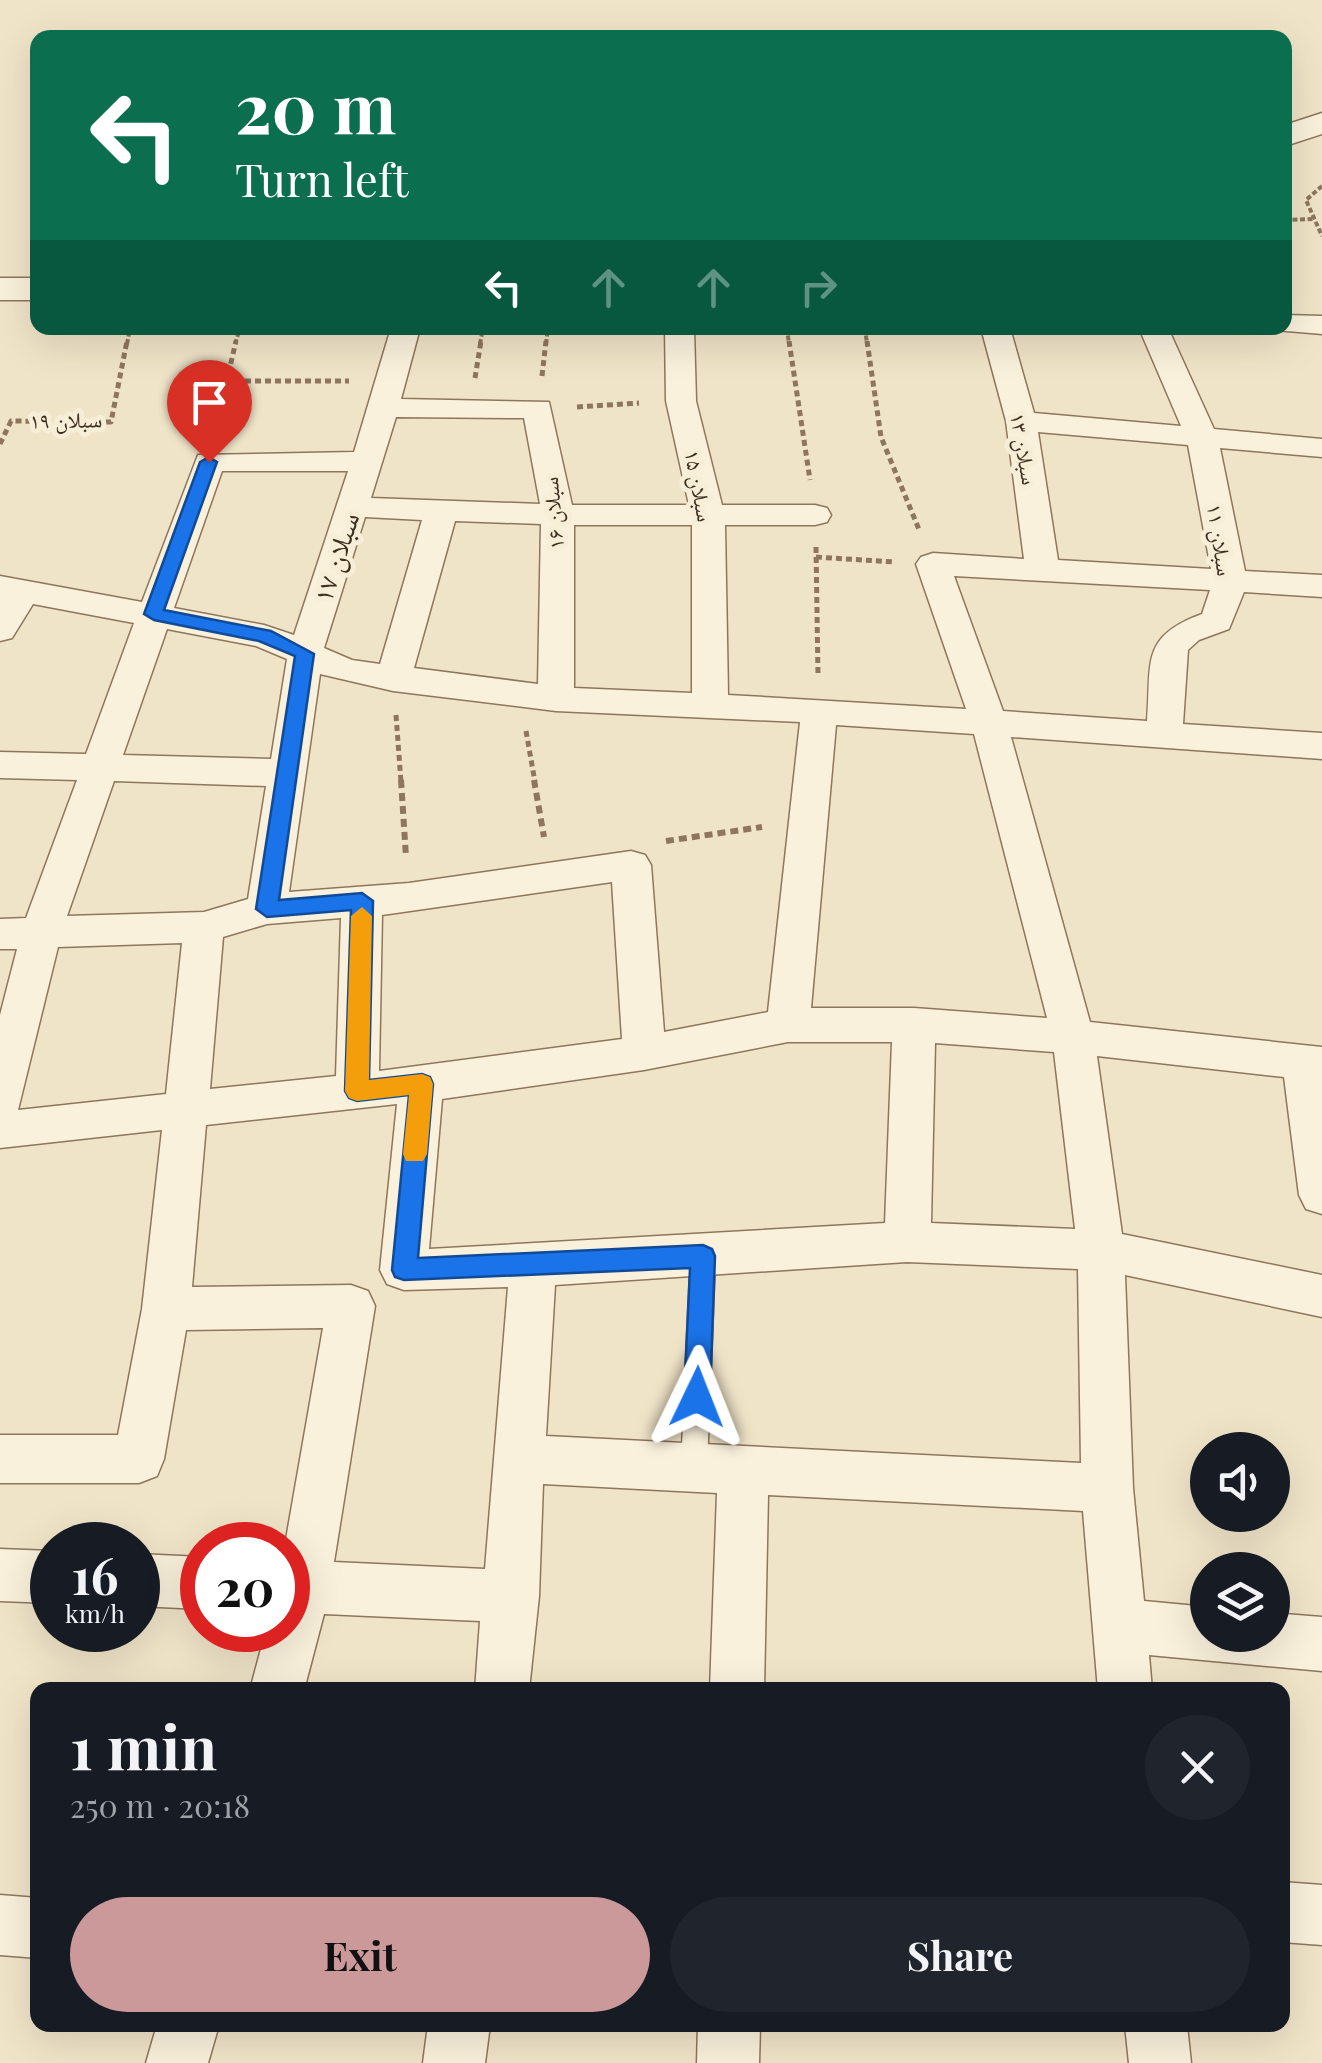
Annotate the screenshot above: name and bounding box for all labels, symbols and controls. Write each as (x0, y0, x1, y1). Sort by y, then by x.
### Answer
text: 20 m (235, 58, 396, 152)
icon: left (70, 70, 200, 200)
text: Turn left (235, 148, 409, 208)
icon: left (476, 260, 531, 315)
icon: ahead (581, 260, 636, 315)
icon: ahead (686, 260, 741, 315)
icon: right (791, 260, 846, 315)
pin (167, 360, 252, 463)
icon: arrive (182, 375, 237, 430)
street label: سبلان ۱۹ (29, 403, 102, 435)
street label: سبلان ۱۳ (1004, 411, 1046, 487)
street label: سبلان ۱۵ (678, 447, 722, 524)
street label: سبلان ۱۶ (534, 476, 570, 550)
street label: سبلان ۱۱ (1201, 502, 1241, 578)
street label: سبلان ۱۷ (303, 507, 366, 606)
position arrow (645, 1345, 749, 1449)
map controls (1190, 1432, 1290, 1652)
button: sound (1190, 1432, 1290, 1532)
speed limit sign: 20 (180, 1522, 310, 1652)
text: 16 (71, 1541, 119, 1608)
button: layers (1190, 1552, 1290, 1652)
text: km/h (65, 1596, 125, 1629)
text: 1 min (70, 1705, 217, 1785)
button: close (1145, 1715, 1250, 1820)
text: 250 m · 20:18 (70, 1783, 250, 1826)
button: Exit (70, 1897, 650, 2012)
button: Share (670, 1897, 1250, 2012)

